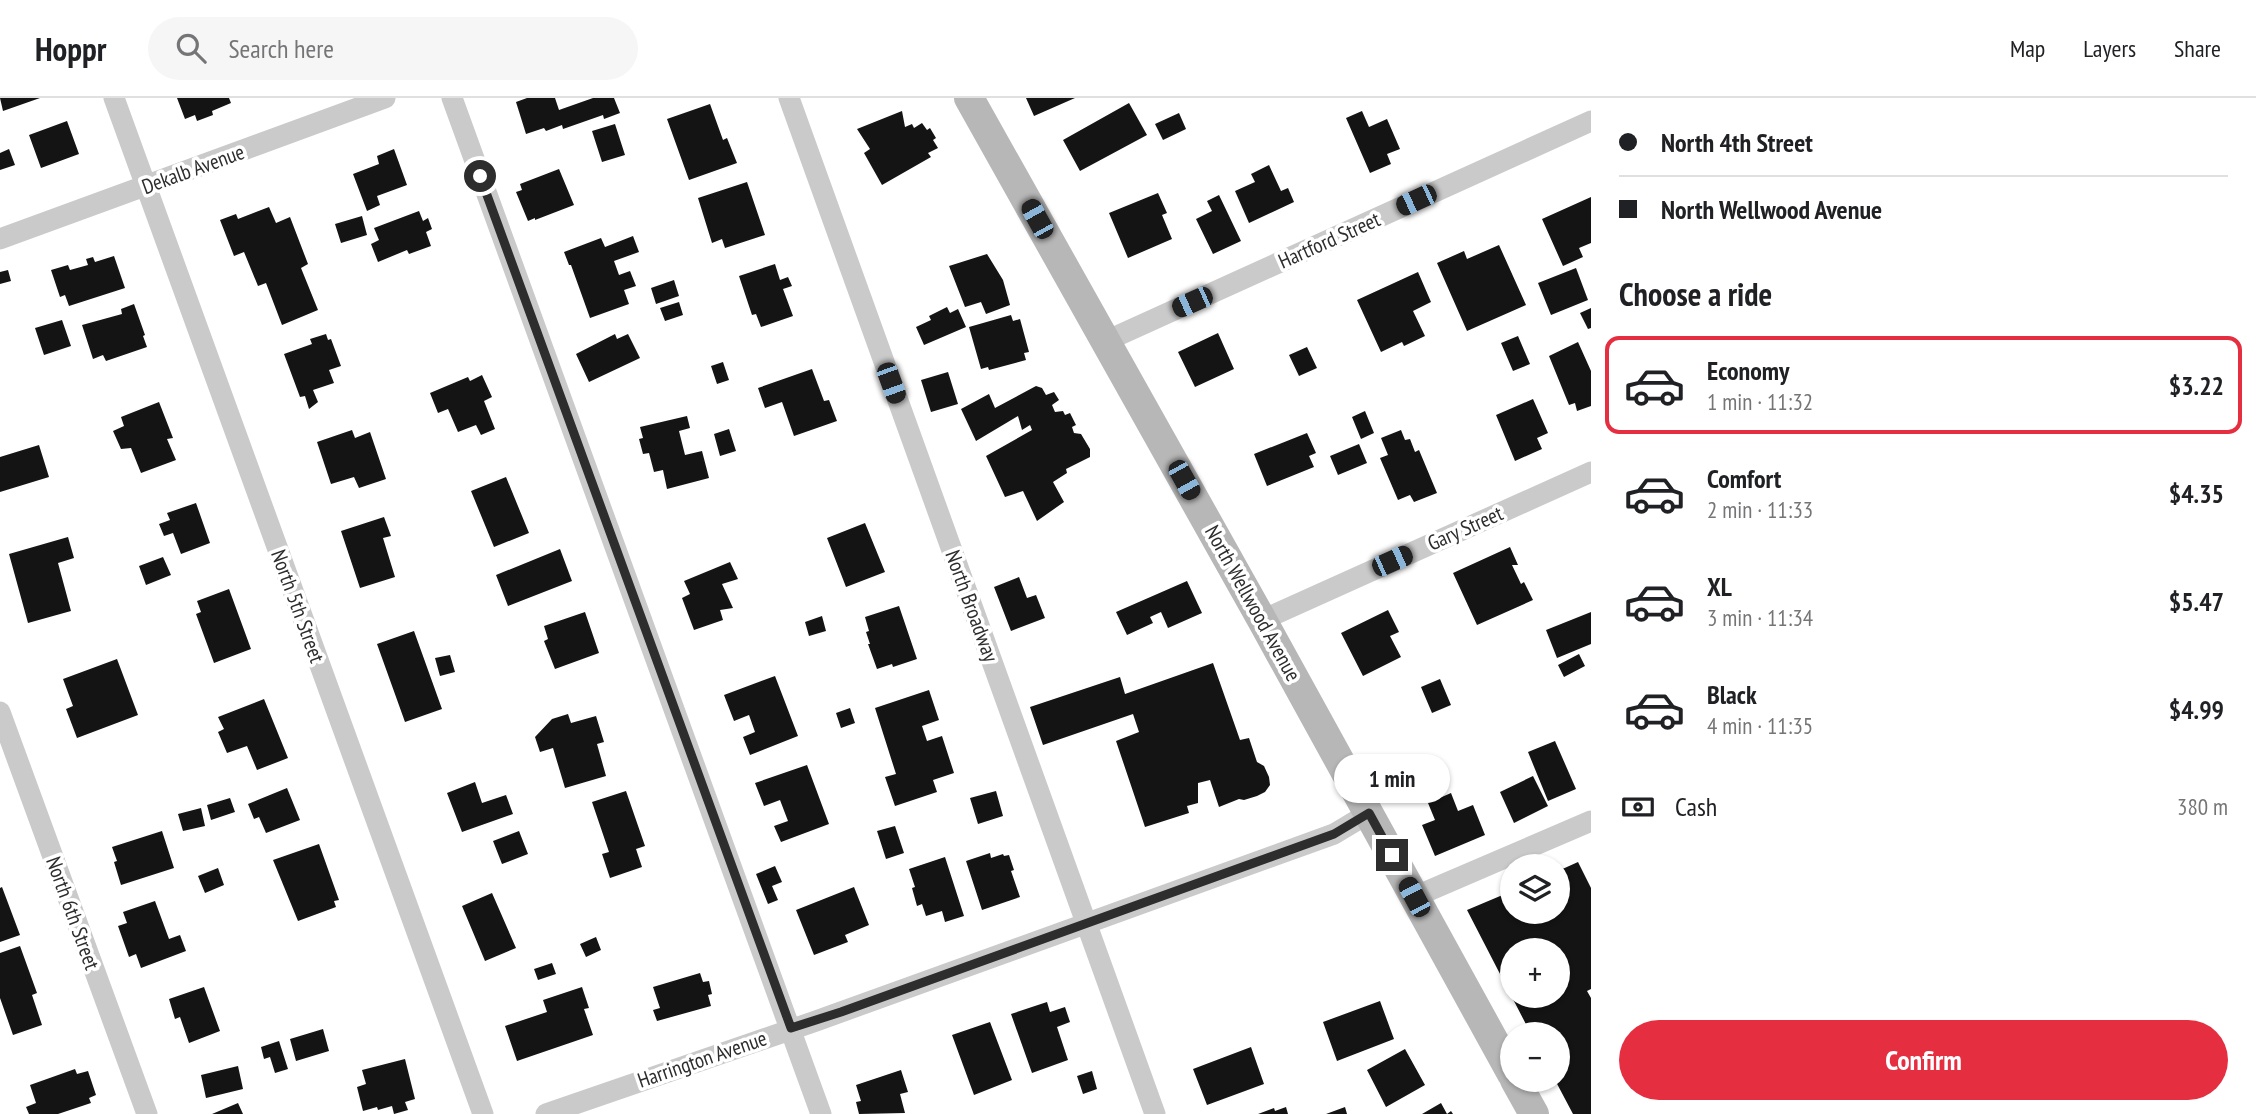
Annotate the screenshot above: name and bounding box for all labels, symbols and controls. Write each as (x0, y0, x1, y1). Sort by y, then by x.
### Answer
search box (148, 17, 638, 80)
text: Hoppr (35, 27, 106, 70)
icon: search (172, 29, 210, 67)
text: Search here (228, 32, 334, 65)
text: Map (2010, 33, 2045, 64)
text: Layers (2083, 33, 2136, 64)
text: Share (2174, 33, 2221, 64)
text: North 4th Street (1661, 126, 1813, 159)
street label: Dekalb Avenue (138, 138, 248, 200)
route start (464, 160, 496, 192)
car (1393, 182, 1440, 218)
text: North Wellwood Avenue (1661, 193, 1882, 226)
car (1018, 196, 1057, 242)
street label: Hartford Street (1274, 205, 1384, 274)
text: Choose a ride (1619, 273, 1772, 315)
car (1169, 284, 1216, 320)
icon: car (1623, 354, 1686, 417)
text: Economy (1707, 354, 1789, 387)
car (874, 360, 909, 406)
text: $3.22 (2169, 369, 2224, 402)
text: 1 min · 11:32 (1707, 387, 1813, 416)
car (1165, 457, 1204, 503)
icon: car (1623, 462, 1686, 525)
text: Comfort (1707, 462, 1781, 495)
text: $4.35 (2169, 477, 2224, 510)
text: 2 min · 11:33 (1707, 495, 1813, 524)
street label: Gary Street (1423, 499, 1507, 557)
street label: North Wellwood Avenue (1199, 520, 1307, 686)
car (1369, 543, 1416, 579)
street label: North 5th Street (265, 546, 331, 666)
street label: North Broadway (939, 546, 1005, 666)
icon: car (1623, 570, 1686, 633)
text: XL (1707, 570, 1732, 603)
text: $5.47 (2169, 585, 2224, 618)
text: 3 min · 11:34 (1707, 603, 1813, 632)
icon: car (1623, 678, 1686, 741)
text: Black (1707, 678, 1757, 711)
text: $4.99 (2169, 693, 2224, 726)
text: 4 min · 11:35 (1707, 711, 1813, 740)
callout: 1 min (1334, 754, 1450, 802)
text: 1 min (1369, 764, 1415, 793)
icon: cash (1619, 788, 1657, 826)
text: Cash (1675, 790, 1717, 823)
text: 380 m (2177, 792, 2228, 821)
route end (1376, 839, 1408, 871)
street label: North 6th Street (40, 853, 106, 973)
map controls (1500, 854, 1570, 1092)
button: layers (1500, 854, 1570, 924)
car (1395, 874, 1434, 920)
button: + (1500, 938, 1570, 1008)
button: Confirm (1619, 1020, 2228, 1100)
button: − (1500, 1022, 1570, 1092)
street label: Harrington Avenue (634, 1024, 770, 1094)

